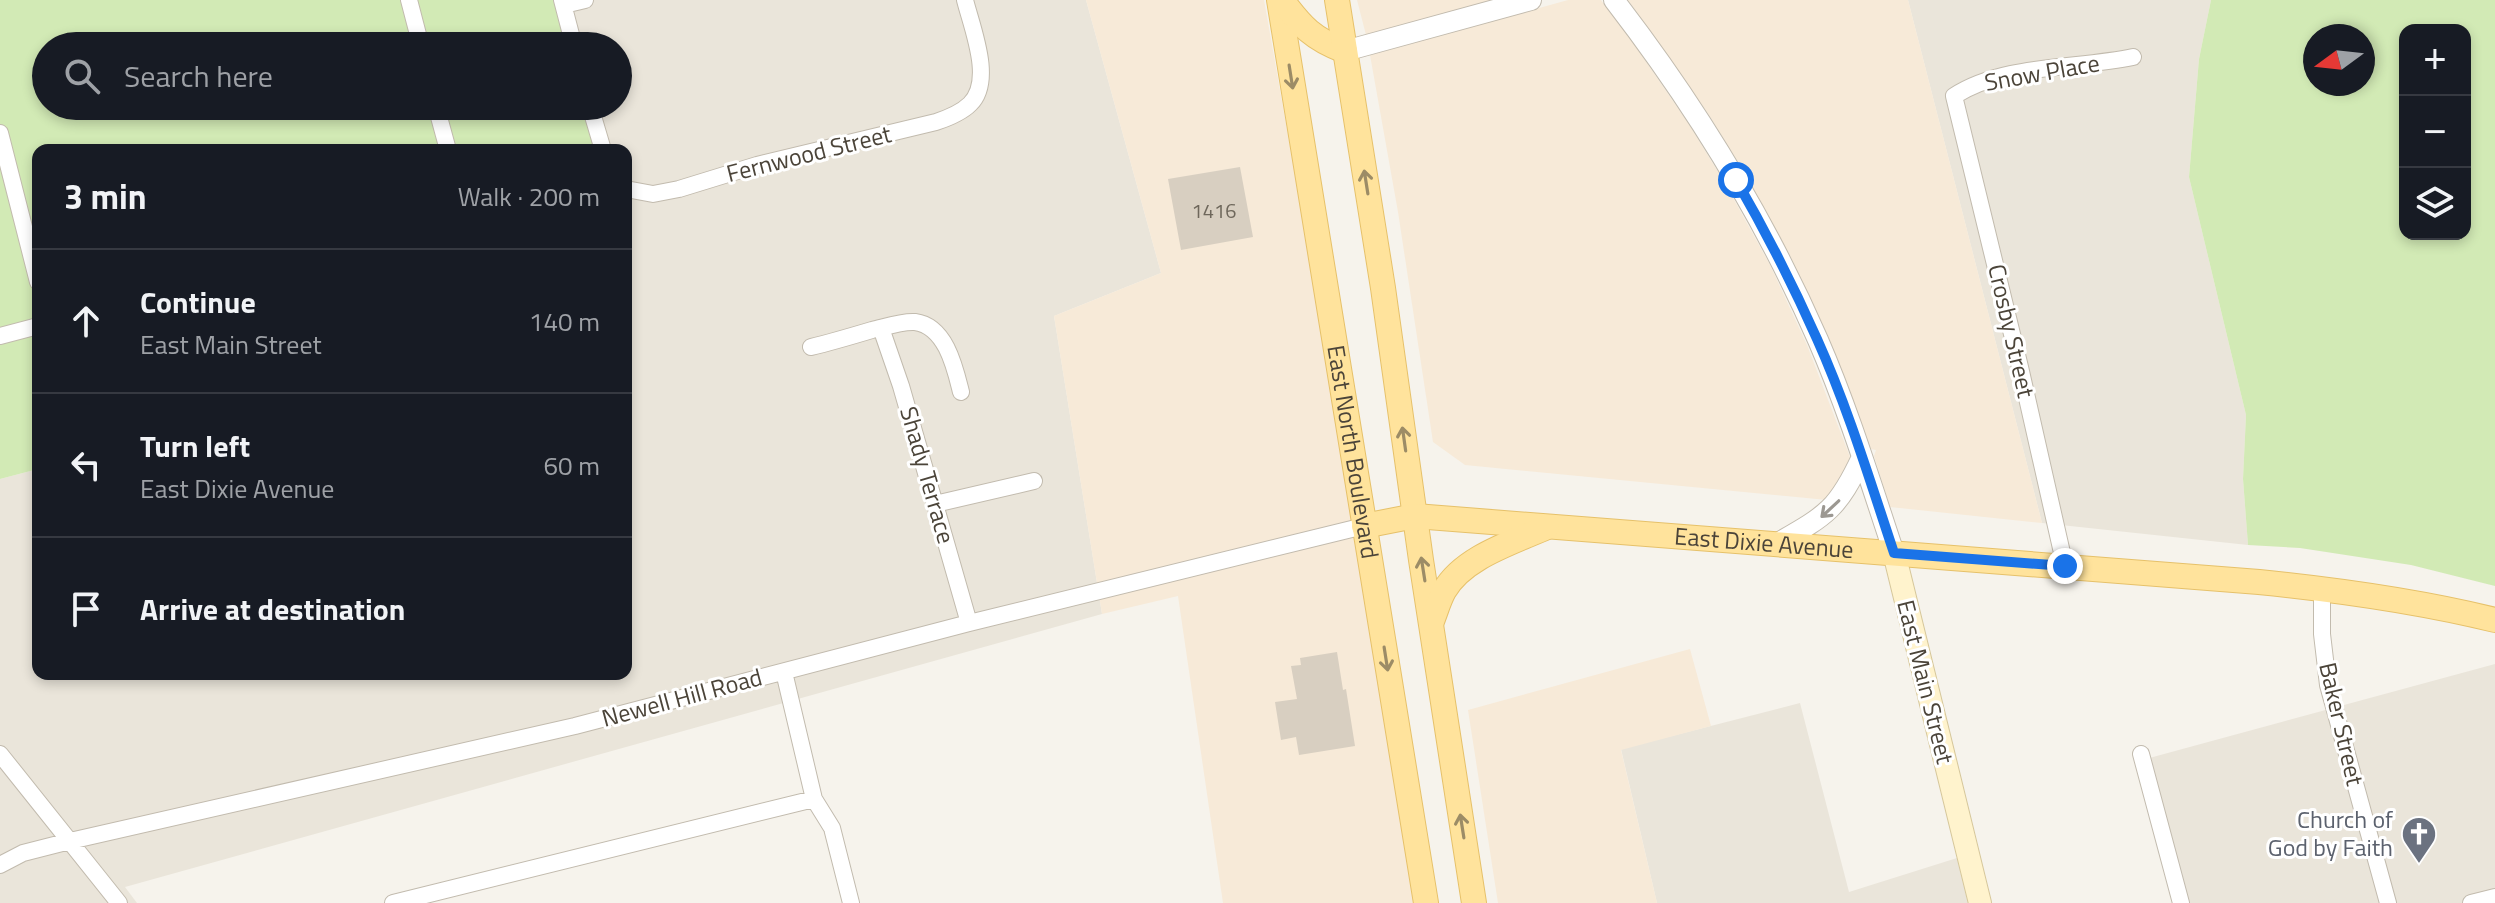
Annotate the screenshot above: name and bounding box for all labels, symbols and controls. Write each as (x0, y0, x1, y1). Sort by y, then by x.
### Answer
north arrow (2303, 24, 2375, 96)
map controls (2399, 24, 2471, 240)
button: + (2399, 24, 2471, 96)
search box (32, 32, 632, 120)
street label: Snow Place (1981, 44, 2102, 100)
text: Search here (124, 53, 273, 99)
icon: search (60, 54, 104, 98)
one-way arrow (1285, 64, 1300, 89)
button: − (2399, 96, 2471, 168)
street label: Fernwood Street (723, 115, 896, 191)
route start (1718, 162, 1754, 198)
button: layers (2399, 168, 2471, 240)
text: 3 min (64, 170, 147, 222)
one-way arrow (1357, 170, 1372, 195)
text: Walk · 200 m (458, 177, 600, 216)
house number: 1416 (1192, 195, 1236, 226)
street label: Crosby Street (1979, 260, 2045, 402)
text: Continue (140, 279, 256, 325)
icon: ahead (64, 299, 108, 343)
text: 140 m (529, 302, 600, 341)
text: East Main Street (140, 325, 322, 364)
street label: East North Boulevard (1318, 343, 1389, 561)
street label: Shady Terrace (891, 402, 965, 548)
text: Turn left (140, 423, 250, 469)
one-way arrow (1396, 427, 1411, 452)
icon: left (64, 443, 108, 487)
text: 60 m (543, 446, 600, 485)
text: East Dixie Avenue (140, 469, 334, 508)
one-way arrow (1820, 499, 1841, 518)
street label: East Dixie Avenue (1673, 517, 1855, 567)
route end (2047, 548, 2083, 584)
one-way arrow (1415, 557, 1430, 582)
text: Arrive at destination (140, 586, 405, 632)
icon: arrive (64, 587, 108, 631)
street label: East Main Street (1888, 596, 1964, 768)
one-way arrow (1379, 645, 1394, 671)
street label: Newell Hill Road (598, 658, 766, 736)
street label: Baker Street (2310, 659, 2374, 790)
place label: Church of God by Faith (2268, 801, 2393, 865)
one-way arrow (1454, 814, 1469, 839)
church icon: Church of God by Faith (2400, 815, 2438, 865)

